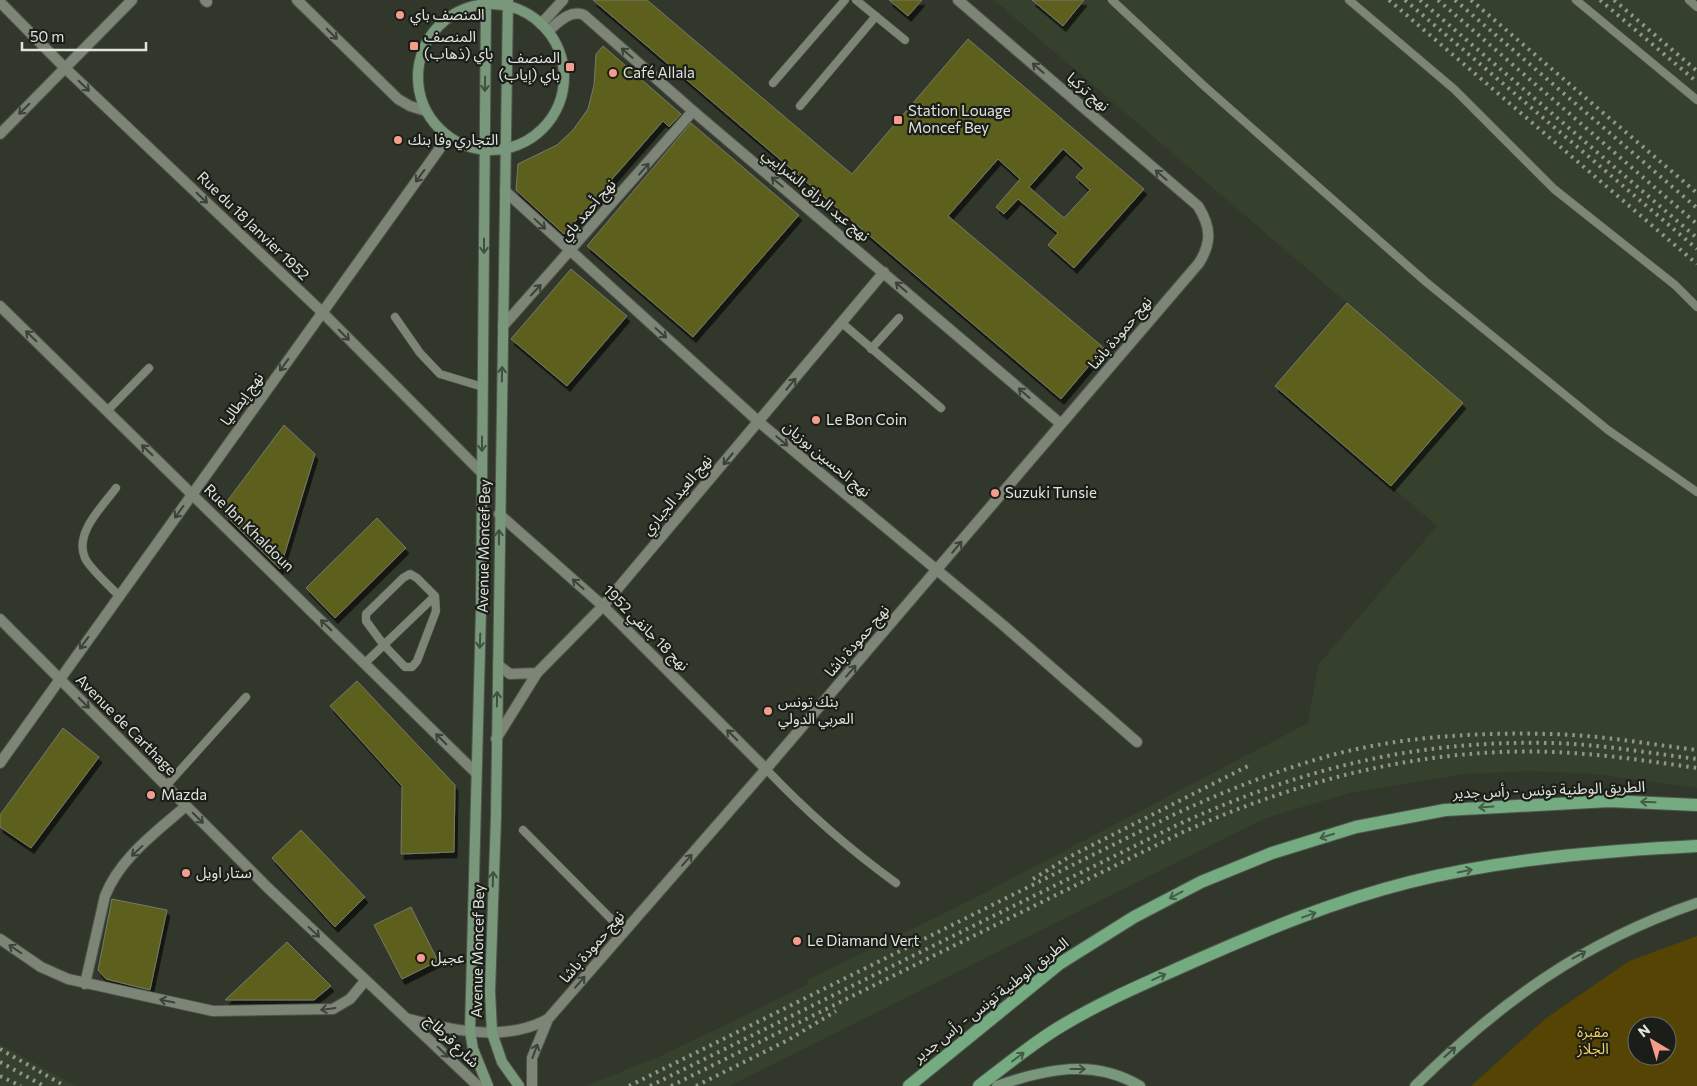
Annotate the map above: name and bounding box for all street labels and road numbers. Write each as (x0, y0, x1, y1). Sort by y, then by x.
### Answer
street label: نهج تركيا (1061, 68, 1114, 118)
street label: نهج عبد الرزاق الشرايبي (757, 144, 874, 247)
street label: Rue du 18 Janvier 1952 (194, 167, 313, 283)
street label: نهج أحمد باي (556, 175, 622, 247)
street label: نهج حمودة باشا (1084, 292, 1158, 375)
street label: نهج إيطاليا (216, 368, 270, 431)
street label: نهج الحسين بوزيان (778, 416, 875, 503)
street label: نهج العيد الجباري (637, 450, 718, 541)
street label: Avenue Moncef Bey (473, 479, 493, 613)
street label: Rue Ibn Khaldoun (201, 480, 299, 575)
street label: نهج 18 جانفي 1952 (597, 581, 693, 677)
street label: نهج حمودة باشا (820, 601, 895, 683)
street label: Avenue de Carthage (73, 670, 181, 778)
street label: الطريق الوطنية تونس - رأس جدير (1452, 777, 1645, 803)
street label: Avenue Moncef Bey (467, 884, 487, 1018)
street label: نهج حمودة باشا (555, 907, 630, 989)
street label: الطريق الوطنية تونس - رأس جدير (908, 933, 1073, 1068)
street label: شارع قرطاج (419, 1010, 484, 1074)

